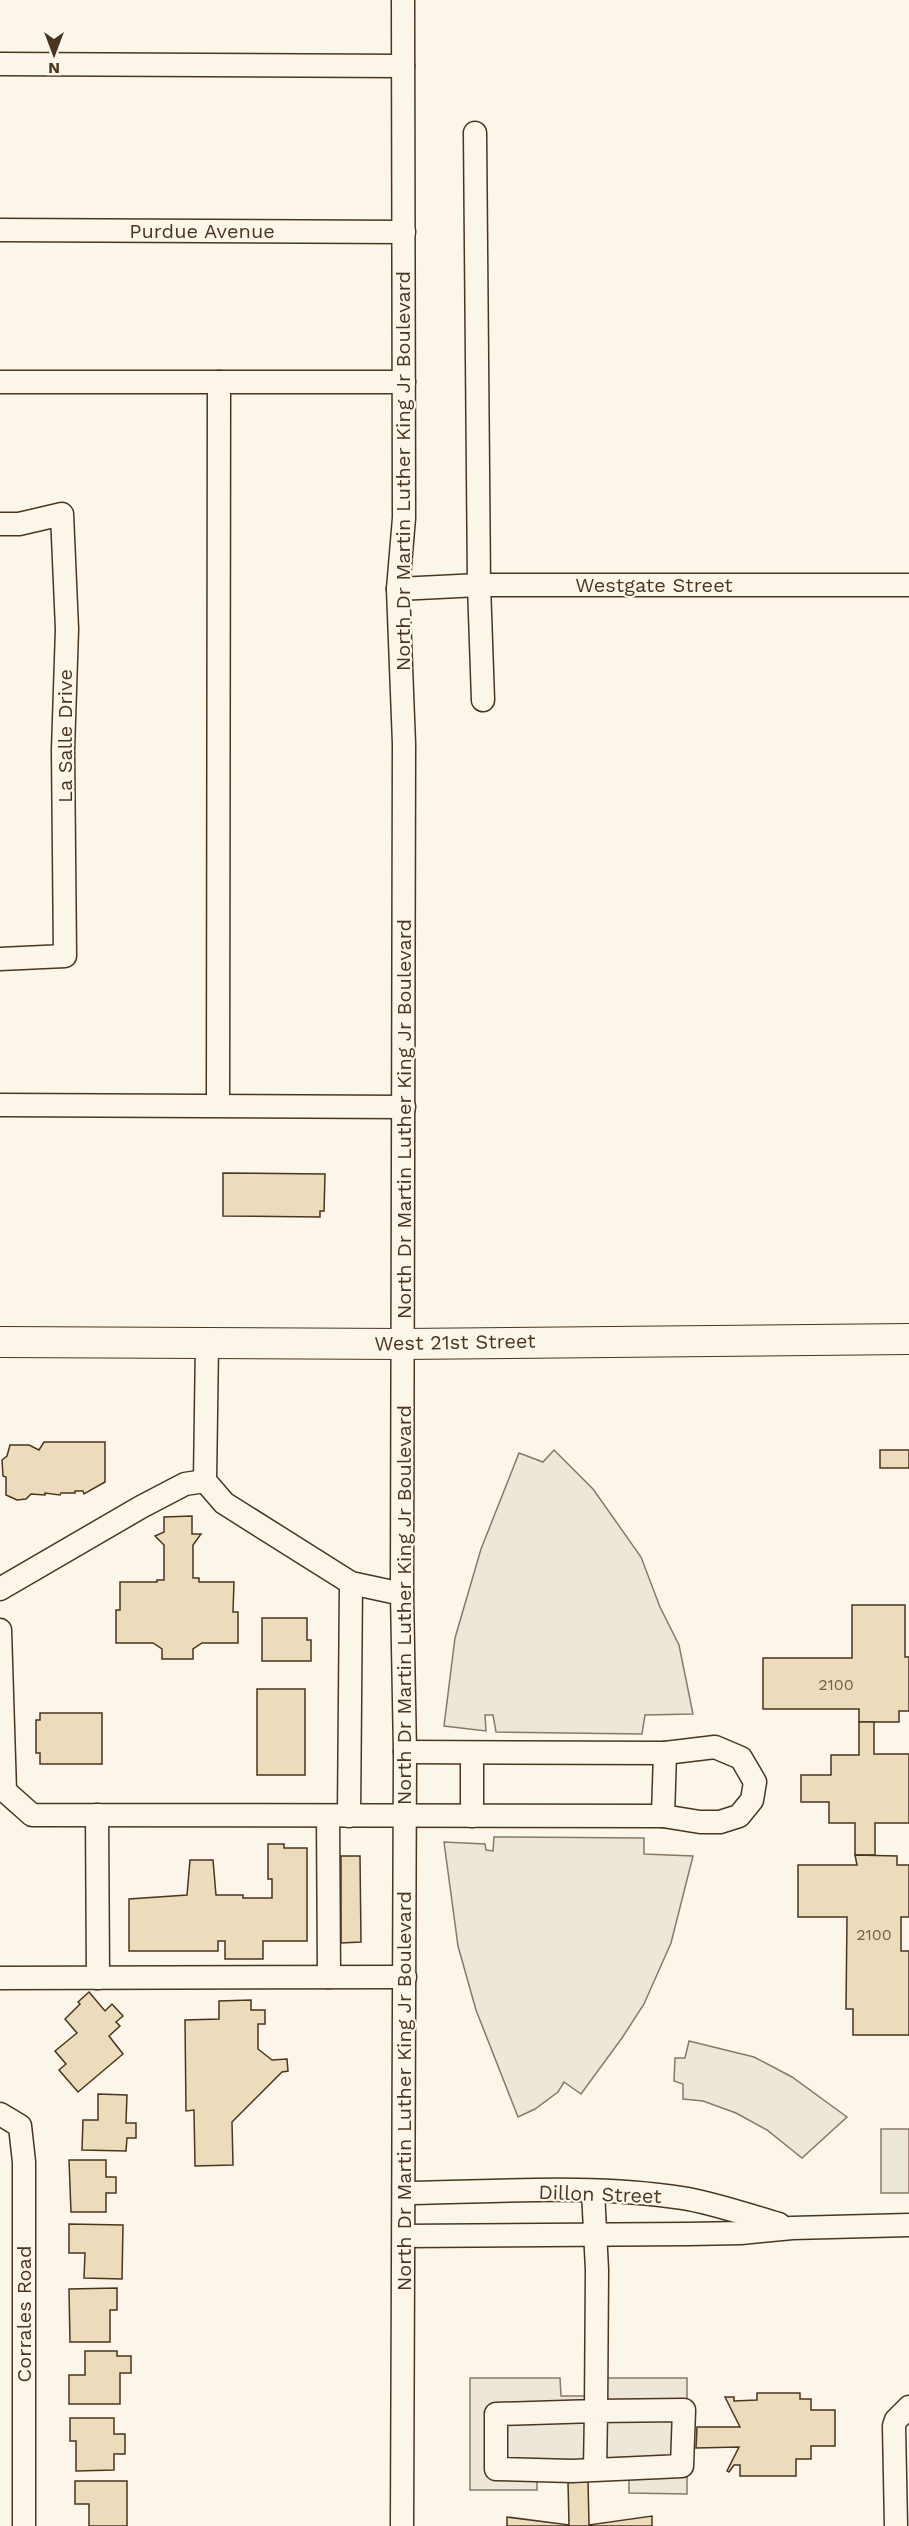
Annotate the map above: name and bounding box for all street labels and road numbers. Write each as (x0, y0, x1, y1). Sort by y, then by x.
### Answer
street label: Purdue Avenue (129, 219, 275, 243)
street label: North Dr Martin Luther King Jr Boulevard (391, 271, 415, 671)
street label: Westgate Street (575, 573, 733, 597)
street label: La Salle Drive (53, 669, 77, 803)
street label: North Dr Martin Luther King Jr Boulevard (392, 919, 416, 1319)
street label: West 21st Street (374, 1329, 536, 1355)
street label: North Dr Martin Luther King Jr Boulevard (392, 1405, 416, 1805)
street label: North Dr Martin Luther King Jr Boulevard (392, 1891, 416, 2291)
street label: Dillon Street (538, 2180, 663, 2208)
street label: Corrales Road (12, 2246, 36, 2382)

